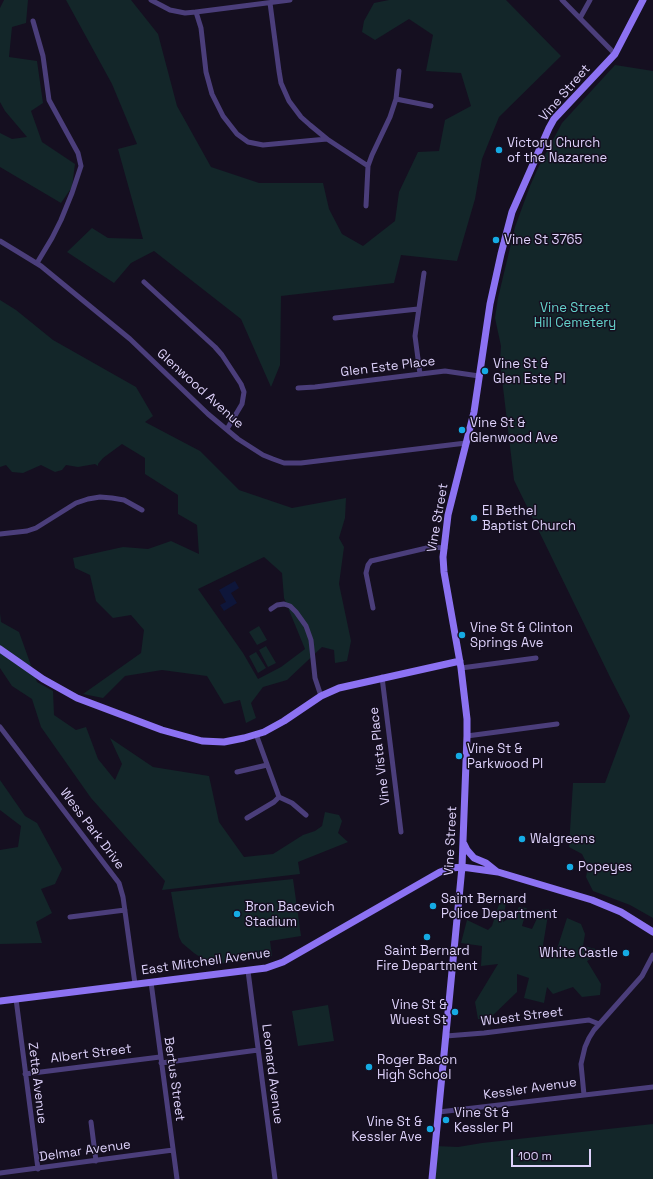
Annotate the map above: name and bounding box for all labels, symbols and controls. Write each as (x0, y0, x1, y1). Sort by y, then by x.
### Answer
street label: Vine Street (536, 61, 594, 125)
place label: Victory Church of the Nazarene (507, 135, 607, 166)
marker: Victory Church of the Nazarene (494, 145, 504, 155)
place label: Vine St 3765 (504, 232, 582, 248)
marker: Vine St 3765 (491, 235, 501, 245)
park label: Vine Street Hill Cemetery (534, 300, 616, 331)
street label: Glenwood Avenue (153, 346, 247, 432)
street label: Glen Este Place (340, 353, 436, 381)
place label: Vine St & Glen Este Pl (493, 356, 566, 387)
marker: Vine St & Glen Este Pl (480, 366, 490, 376)
place label: Vine St & Glenwood Ave (470, 415, 558, 446)
marker: Vine St & Glenwood Ave (457, 425, 467, 435)
street label: Vine Street (424, 482, 452, 554)
place label: El Bethel Baptist Church (482, 503, 576, 534)
marker: El Bethel Baptist Church (469, 513, 479, 523)
place label: Vine St & Clinton Springs Ave (470, 620, 573, 651)
marker: Vine St & Clinton Springs Ave (457, 630, 467, 640)
street label: Vine Vista Place (366, 706, 394, 806)
place label: Vine St & Parkwood Pl (467, 741, 543, 772)
marker: Vine St & Parkwood Pl (454, 751, 464, 761)
street label: Wess Park Drive (56, 785, 128, 873)
street label: Vine Street (441, 806, 461, 876)
place label: Walgreens (530, 831, 595, 847)
marker: Walgreens (517, 834, 527, 844)
place label: Popeyes (578, 859, 632, 875)
marker: Popeyes (565, 862, 575, 872)
place label: Saint Bernard Police Department (441, 891, 558, 922)
place label: Bron Bacevich Stadium (245, 899, 335, 930)
marker: Saint Bernard Police Department (428, 901, 438, 911)
marker: Bron Bacevich Stadium (232, 909, 242, 919)
marker: Saint Bernard Fire Department (422, 932, 432, 942)
place label: Saint Bernard Fire Department (376, 943, 478, 974)
street label: East Mitchell Avenue (141, 945, 271, 979)
place label: White Castle (539, 945, 618, 961)
marker: White Castle (621, 948, 631, 958)
place label: Vine St & Wuest St (390, 997, 447, 1028)
street label: Wuest Street (480, 1004, 564, 1030)
marker: Vine St & Wuest St (450, 1007, 460, 1017)
street label: Leonard Avenue (258, 1023, 286, 1125)
street label: Bertus Street (160, 1036, 188, 1122)
street label: Zetta Avenue (24, 1041, 50, 1125)
street label: Albert Street (50, 1041, 132, 1067)
place label: Roger Bacon High School (377, 1052, 457, 1083)
marker: Roger Bacon High School (364, 1062, 374, 1072)
street label: Kessler Avenue (482, 1075, 578, 1103)
place label: Vine St & Kessler Pl (454, 1105, 513, 1136)
place label: Vine St & Kessler Ave (351, 1114, 422, 1145)
marker: Vine St & Kessler Pl (441, 1115, 451, 1125)
marker: Vine St & Kessler Ave (425, 1124, 435, 1134)
street label: Delmar Avenue (38, 1137, 132, 1165)
scale bar (513, 1141, 593, 1167)
text: 100 m (518, 1148, 552, 1164)

